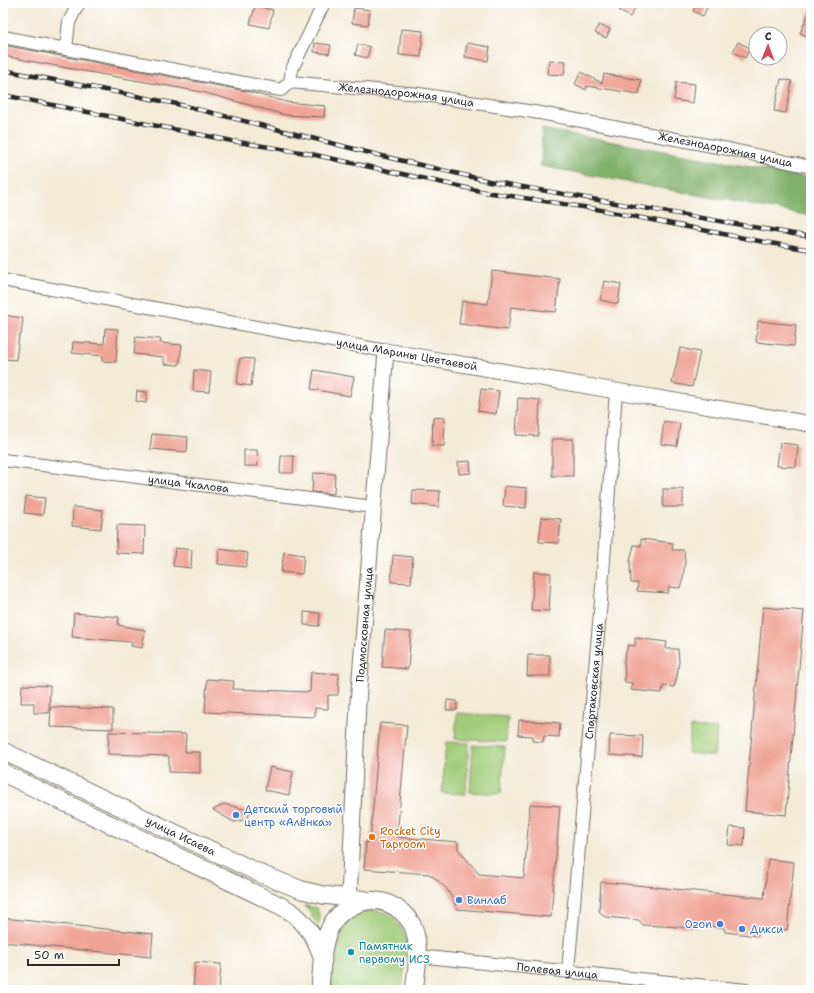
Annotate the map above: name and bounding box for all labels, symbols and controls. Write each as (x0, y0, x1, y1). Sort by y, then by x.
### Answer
north arrow (748, 26, 788, 66)
text: С (765, 29, 772, 44)
street label: Железнодорожная улица (338, 80, 475, 111)
street label: Железнодорожная улица (657, 129, 794, 171)
street label: улица Марины Цветаевой (335, 335, 479, 374)
street label: улица Чкалова (147, 471, 230, 497)
street label: Подмосковная улица (353, 566, 377, 683)
street label: Спартаковская улица (582, 622, 607, 740)
place label: Детский торговый центр «Алёнка» (244, 802, 343, 830)
marker: Детский торговый центр «Алёнка» (231, 810, 241, 820)
street label: улица Исаева (143, 813, 218, 859)
place label: Rocket City Taproom (380, 824, 441, 852)
marker: Rocket City Taproom (367, 832, 377, 842)
place label: Винлаб (467, 893, 507, 908)
marker: Винлаб (454, 895, 464, 905)
place label: Ozon (685, 917, 712, 932)
marker: Ozon (715, 919, 725, 929)
place label: Дикси (750, 922, 783, 937)
marker: Дикси (737, 924, 747, 934)
place label: Памятник первому ИСЗ (359, 939, 430, 967)
scale bar (28, 941, 119, 967)
text: 50 m (34, 947, 64, 963)
marker: Памятник первому ИСЗ (346, 947, 356, 957)
street label: Полевая улица (516, 959, 599, 983)

